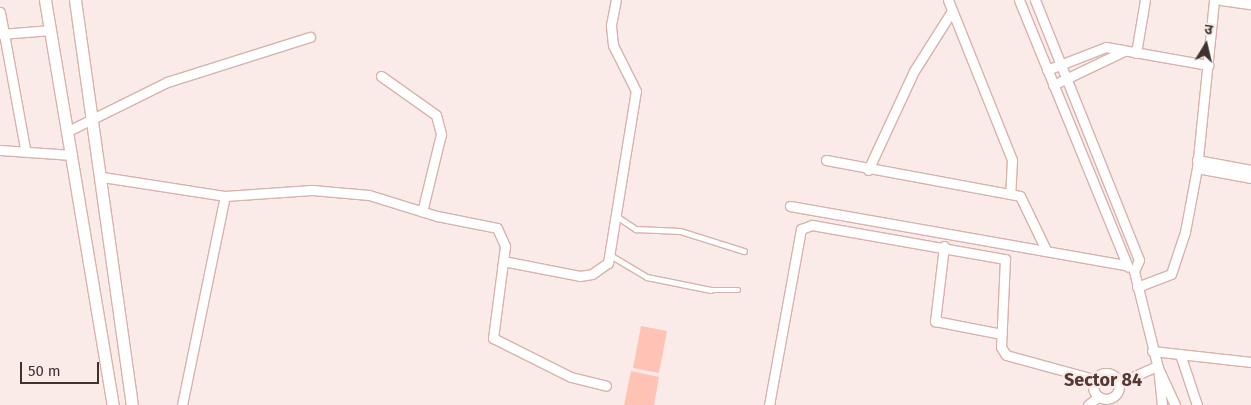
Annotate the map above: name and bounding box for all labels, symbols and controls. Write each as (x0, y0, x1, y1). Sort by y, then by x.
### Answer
north arrow (1181, 20, 1231, 70)
text: उ (1203, 21, 1214, 39)
scale bar (22, 352, 101, 384)
text: 50 m (28, 362, 61, 380)
district label: Sector 84 (1064, 369, 1142, 391)

